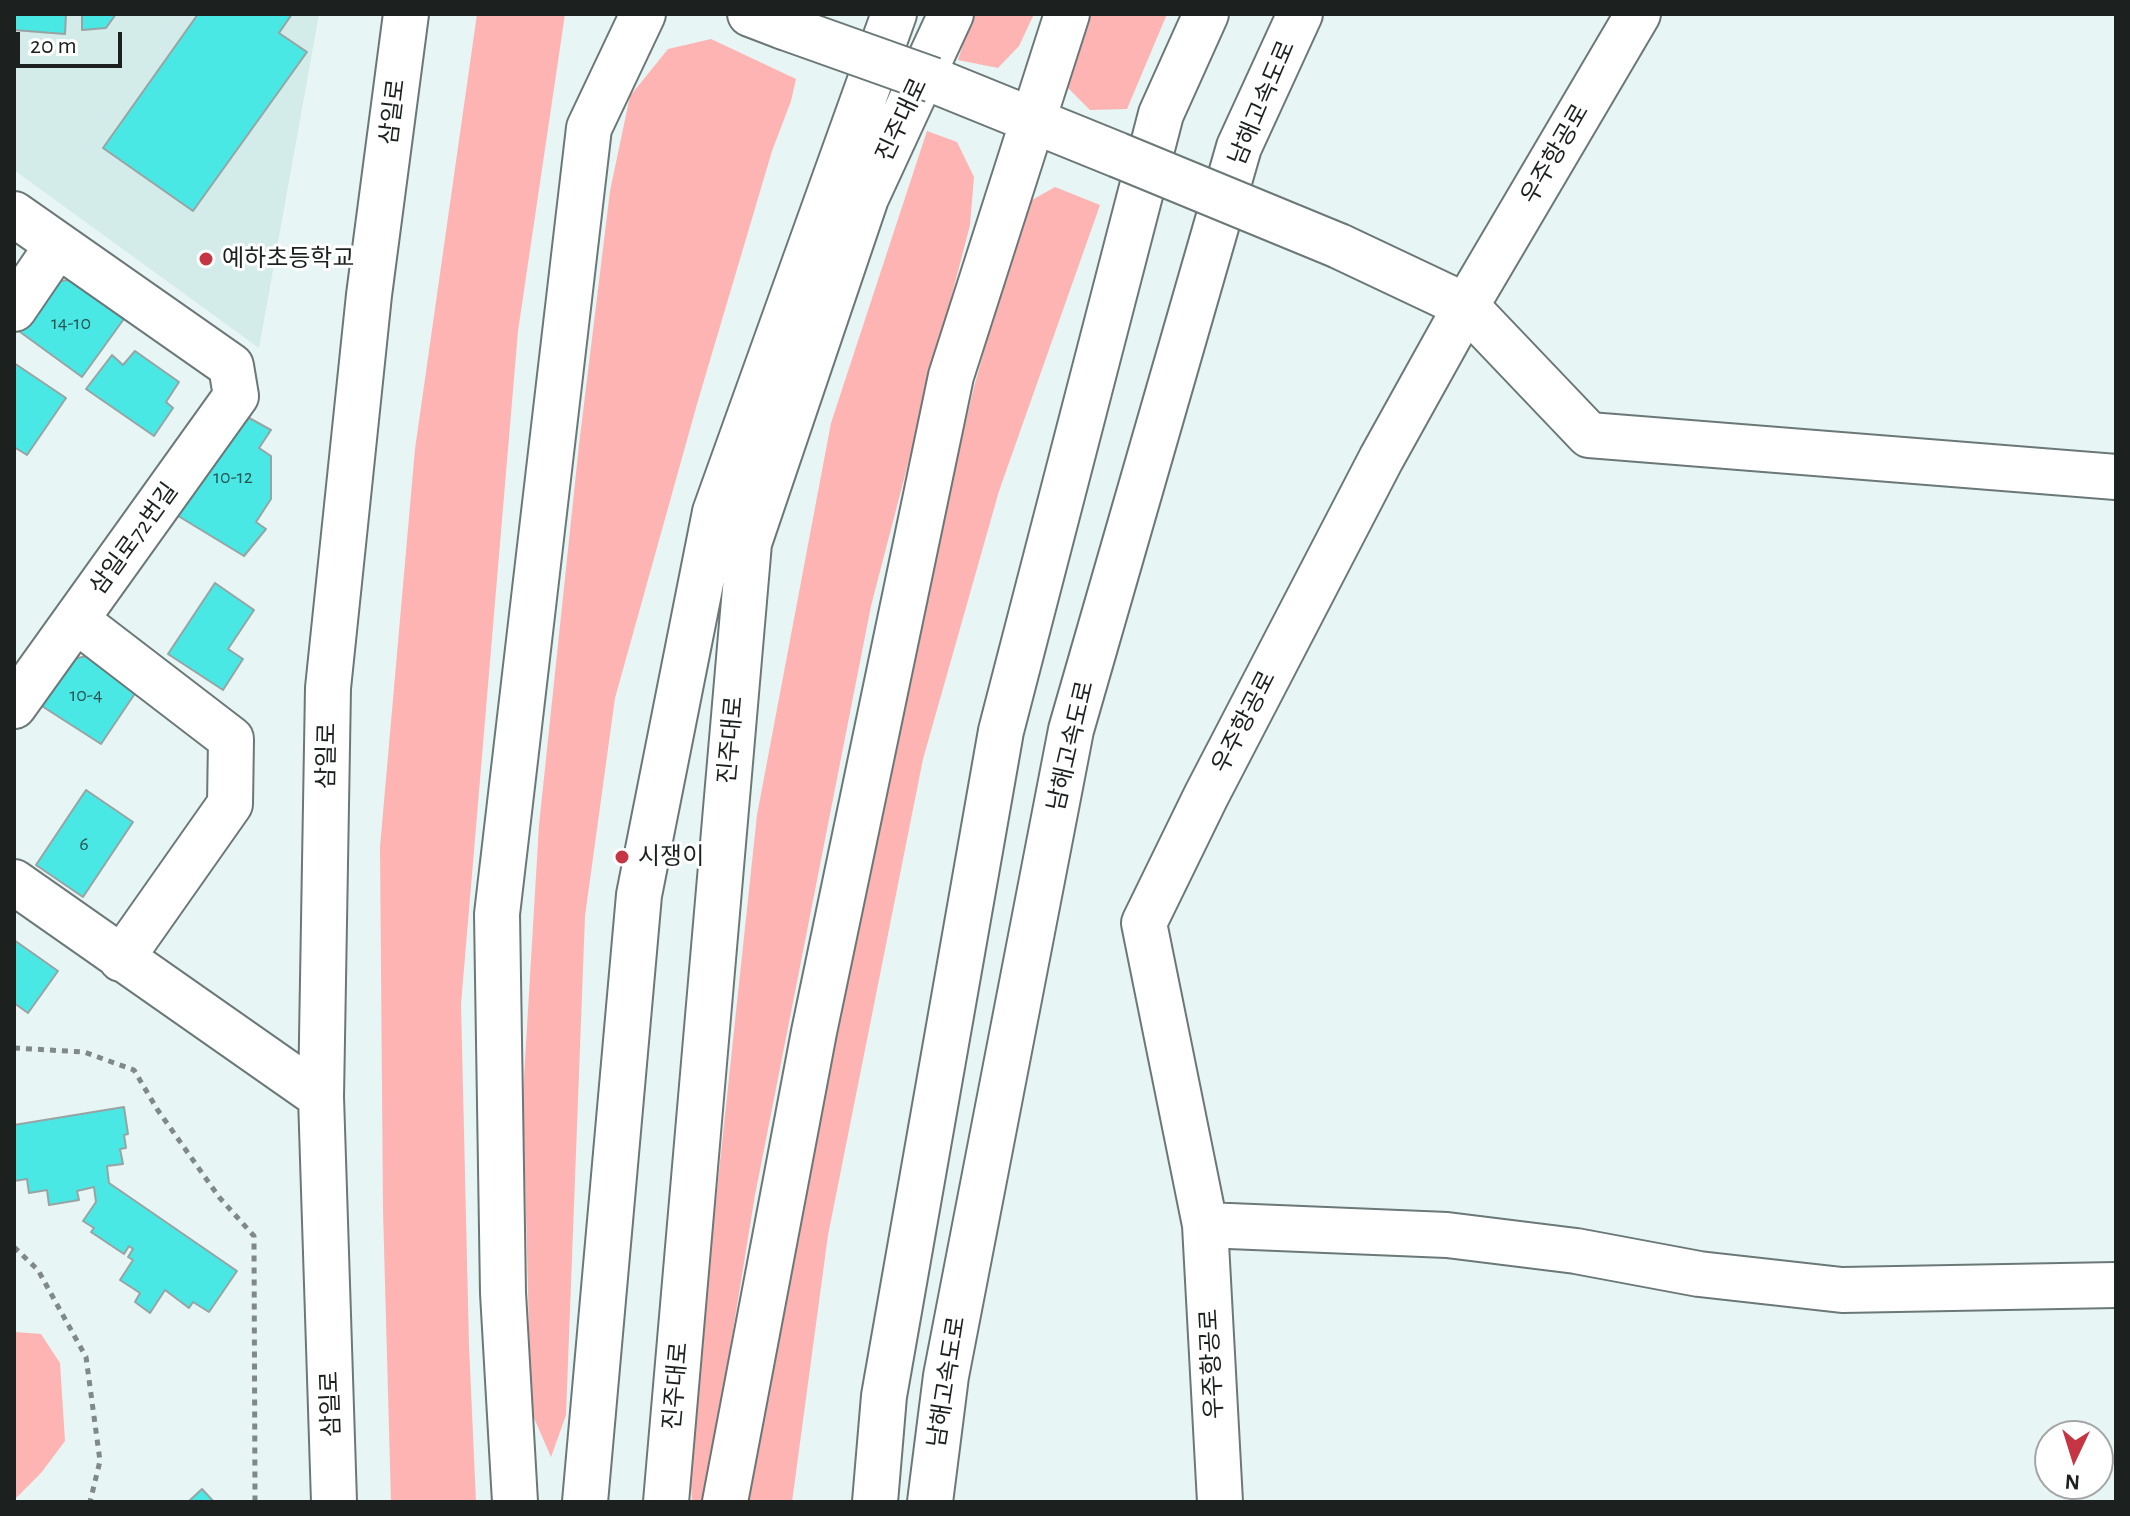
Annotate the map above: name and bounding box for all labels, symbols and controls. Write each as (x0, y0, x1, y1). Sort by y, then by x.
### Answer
scale bar (20, 16, 126, 66)
text: 20 m (30, 34, 77, 58)
street label: 남해고속도로 (1223, 36, 1301, 170)
street label: 진주대로 (870, 74, 934, 166)
street label: 삼일로 (375, 77, 411, 147)
street label: 우주항공로 (1515, 99, 1595, 209)
place label: 예하초등학교 (222, 245, 354, 273)
marker: 예하초등학교 (197, 250, 215, 268)
house number: 14-10 (51, 311, 91, 335)
house number: 10-12 (213, 465, 253, 489)
street label: 삼일로72번길 (84, 477, 184, 601)
street label: 우주항공로 (1206, 666, 1282, 778)
street label: 남해고속도로 (1042, 678, 1100, 814)
house number: 10-4 (69, 683, 103, 707)
street label: 진주대로 (713, 695, 749, 785)
street label: 삼일로 (312, 723, 342, 789)
house number: 6 (79, 832, 89, 856)
place label: 시쟁이 (638, 843, 704, 871)
marker: 시쟁이 (613, 848, 631, 866)
street label: 우주항공로 (1195, 1308, 1229, 1420)
street label: 남해고속도로 (922, 1314, 972, 1450)
street label: 진주대로 (658, 1341, 694, 1431)
street label: 삼일로 (315, 1370, 347, 1438)
north arrow (2034, 1420, 2114, 1500)
text: N (2064, 1470, 2081, 1493)

